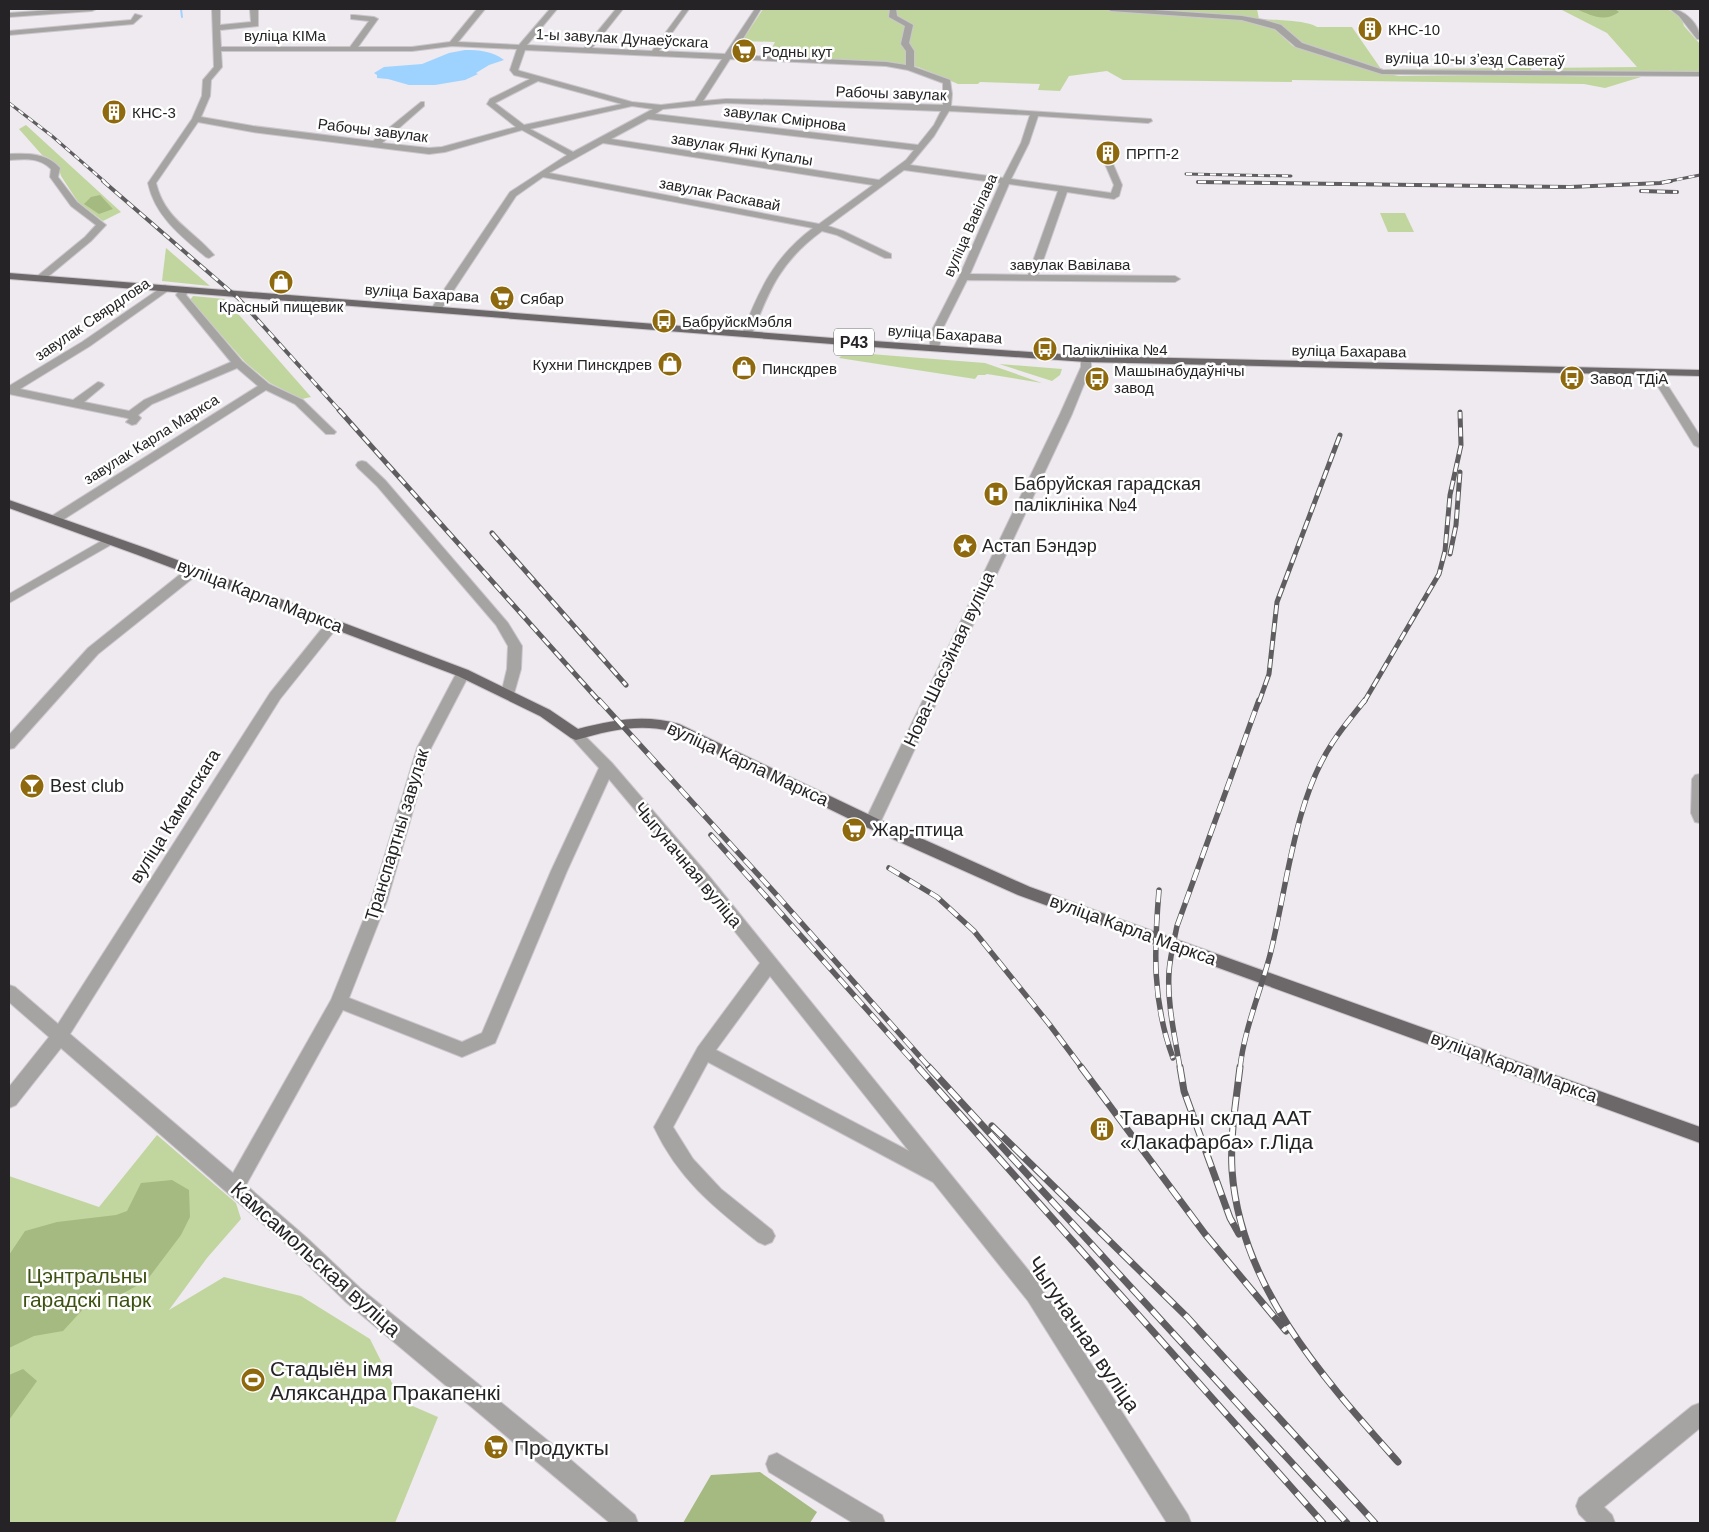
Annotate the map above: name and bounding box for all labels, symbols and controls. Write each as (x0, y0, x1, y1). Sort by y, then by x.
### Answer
building icon: КНС-10 (1357, 16, 1383, 42)
place label: КНС-10 (1388, 21, 1440, 38)
street label: 1-ы завулак Дунаеўскага (535, 25, 709, 51)
street label: вуліца КІМа (244, 27, 327, 44)
supermarket icon: Родны кут (731, 38, 757, 64)
place label: Родны кут (762, 43, 833, 60)
street label: вуліца 10-ы зʼезд Саветаў (1385, 49, 1566, 69)
street label: Рабочы завулак (835, 83, 947, 103)
building icon: КНС-3 (101, 99, 127, 125)
street label: завулак Смірнова (723, 102, 848, 134)
place label: КНС-3 (132, 104, 176, 121)
street label: Рабочы завулак (317, 115, 430, 145)
street label: завулак Янкі Купалы (670, 129, 814, 169)
building icon: ПРГП-2 (1095, 140, 1121, 166)
place label: ПРГП-2 (1126, 145, 1179, 162)
street label: вуліца Вавілава (940, 170, 1001, 279)
street label: завулак Раскавай (658, 174, 782, 214)
street label: завулак Вавілава (1010, 256, 1131, 273)
shop icon: Красный пищевик (268, 269, 294, 295)
street label: завулак Свярдлова (31, 274, 153, 364)
street label: вуліца Бахарава (364, 281, 480, 306)
supermarket icon: Сябар (489, 285, 515, 311)
place label: Сябар (520, 290, 564, 307)
place label: Красный пищевик (219, 298, 344, 315)
bus stop icon: БабруйскМэбля (651, 308, 677, 334)
place label: БабруйскМэбля (682, 313, 792, 330)
street label: вуліца Бахарава (887, 322, 1003, 347)
road number: Р43 (834, 328, 874, 356)
bus stop icon: Паліклініка №4 (1032, 336, 1058, 362)
place label: Паліклініка №4 (1062, 341, 1167, 358)
street label: вуліца Бахарава (1292, 342, 1407, 361)
shop icon: Кухни Пинскдрев (657, 351, 683, 377)
shop icon: Пинскдрев (731, 355, 757, 381)
place label: Кухни Пинскдрев (533, 356, 652, 373)
place label: Пинскдрев (762, 360, 837, 377)
place label: Машынабудаўнічы завод (1114, 362, 1245, 396)
bus stop icon: Завод ТДіА (1559, 365, 1585, 391)
bus stop icon: Машынабудаўнічы завод (1084, 366, 1110, 392)
place label: Завод ТДіА (1590, 370, 1668, 387)
street label: завулак Карла Маркса (80, 390, 222, 488)
place label: Бабруйская гарадская паліклініка №4 (1014, 474, 1201, 515)
hospital icon: Бабруйская гарадская паліклініка №4 (983, 481, 1009, 507)
place icon: Астап Бэндэр (952, 533, 978, 559)
place label: Астап Бэндэр (982, 536, 1097, 556)
street label: вуліца Карла Маркса (175, 555, 346, 637)
street label: Нова-Шасэйная вуліца (900, 568, 999, 750)
street label: вуліца Карла Маркса (664, 718, 833, 811)
street label: вуліца Каменскага (126, 745, 225, 887)
street label: Транспартны завулак (361, 746, 433, 923)
bar icon: Best club (19, 773, 45, 799)
place label: Best club (50, 776, 124, 796)
street label: Чыгуначная вуліца (630, 799, 747, 932)
supermarket icon: Жар-птица (841, 817, 867, 843)
place label: Жар-птица (872, 820, 964, 840)
street label: вуліца Карла Маркса (1047, 891, 1220, 970)
street label: вуліца Карла Маркса (1428, 1028, 1601, 1107)
place label: Таварны склад ААТ «Лакафарба» г.Ліда (1120, 1106, 1313, 1153)
building icon: Таварны склад ААТ «Лакафарба» г.Ліда (1089, 1116, 1115, 1142)
street label: Камсамольская вуліца (227, 1177, 406, 1341)
street label: Чыгуначная вуліца (1023, 1252, 1145, 1416)
park label: Цэнтральны гарадскі парк (23, 1264, 152, 1311)
place label: Стадыён імя Аляксандра Пракапенкі (270, 1357, 501, 1404)
sports icon: Стадыён імя Аляксандра Пракапенкі (240, 1367, 266, 1393)
supermarket icon: Продукты (483, 1434, 509, 1460)
place label: Продукты (514, 1436, 609, 1459)

